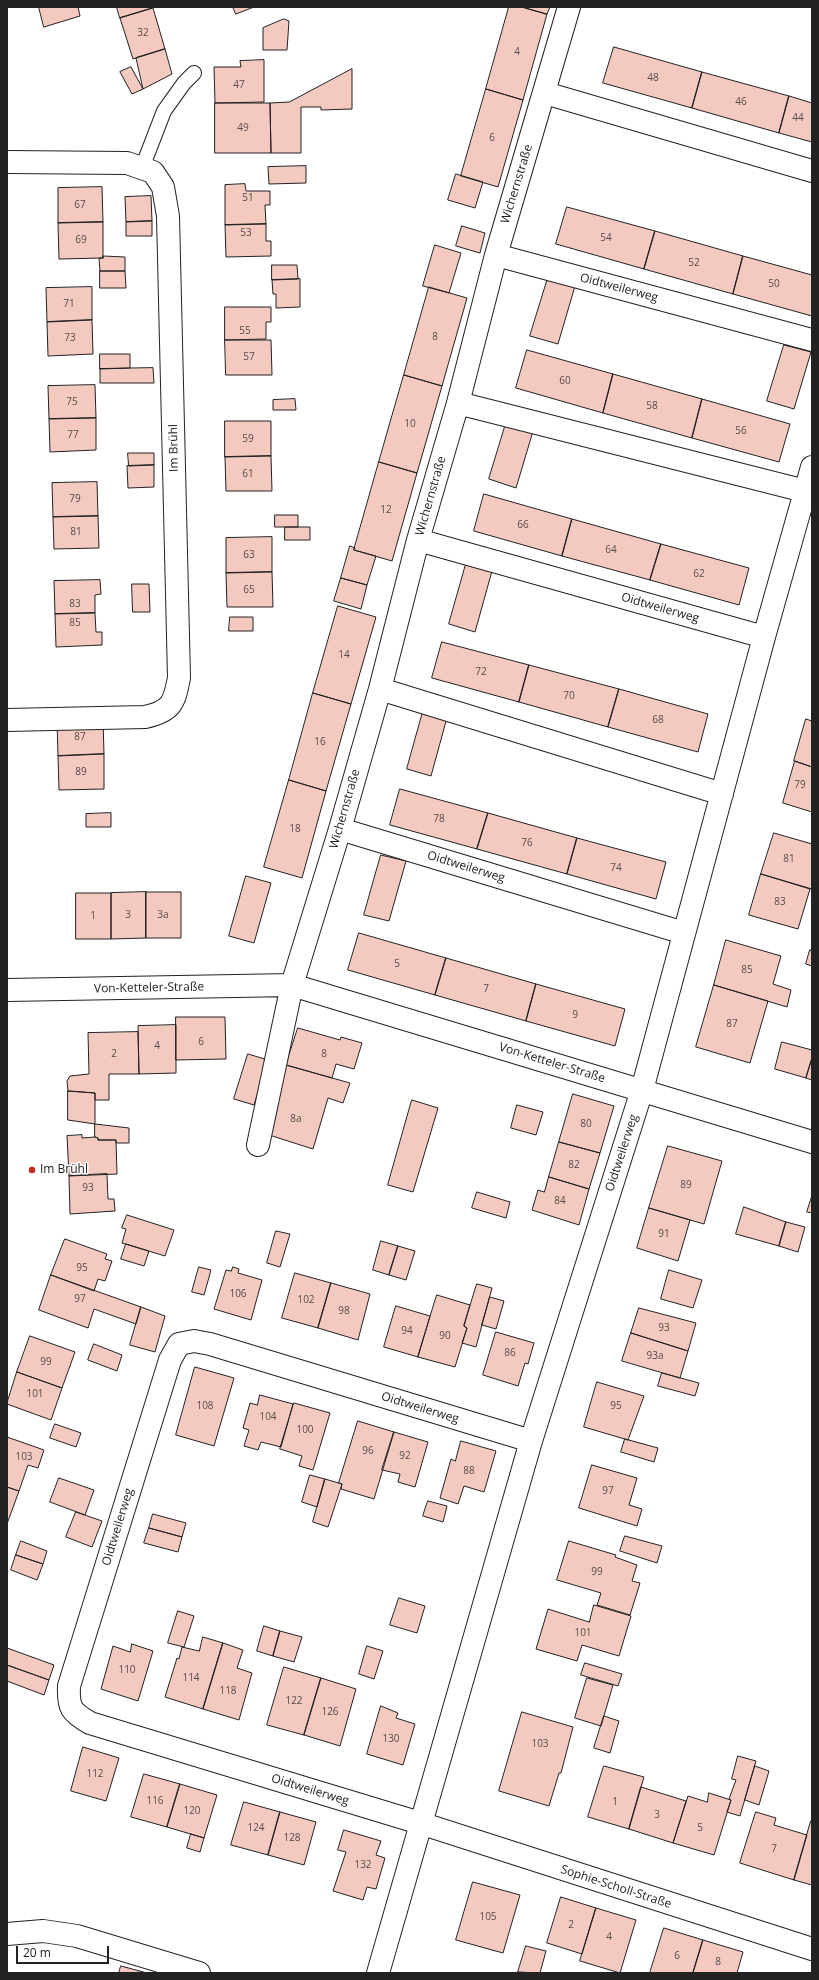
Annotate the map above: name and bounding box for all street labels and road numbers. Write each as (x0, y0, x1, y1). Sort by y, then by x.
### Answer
street label: Wichernstraße (498, 143, 536, 225)
street label: Oidtweilerweg (578, 271, 660, 305)
street label: Im Brühl (166, 424, 182, 472)
street label: Wichernstraße (413, 455, 449, 537)
street label: Oidtweilerweg (619, 590, 701, 626)
street label: Wichernstraße (327, 768, 363, 850)
street label: Oidtweilerweg (426, 848, 506, 886)
street label: Von-Ketteler-Straße (94, 980, 204, 996)
street label: Von-Ketteler-Straße (497, 1040, 607, 1086)
street label: Oidtweilerweg (603, 1113, 641, 1193)
street label: Oidtweilerweg (380, 1389, 460, 1427)
street label: Oidtweilerweg (99, 1487, 137, 1567)
street label: Oidtweilerweg (270, 1771, 350, 1809)
street label: Sophie-Scholl-Straße (559, 1862, 673, 1912)

